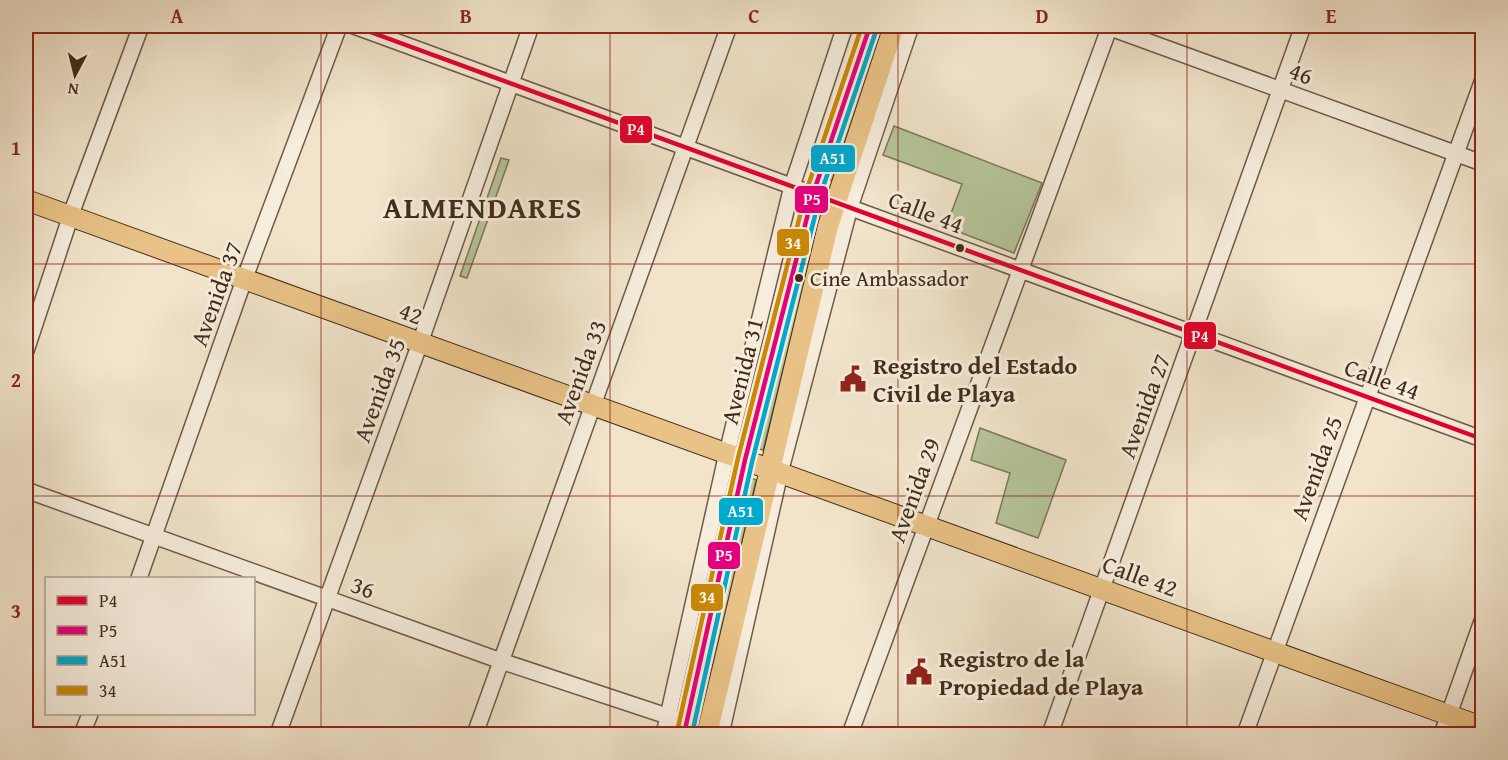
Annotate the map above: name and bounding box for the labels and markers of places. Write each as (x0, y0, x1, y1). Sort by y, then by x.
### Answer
unlabelled marker (954, 242, 966, 254)
place label: Cine Ambassador (810, 262, 969, 294)
marker: Cine Ambassador (793, 272, 805, 284)
place label: Registro del Estado Civil de Playa (873, 348, 1077, 411)
public building icon: Registro del Estado Civil de Playa (838, 364, 868, 394)
place label: Registro de la Propiedad de Playa (939, 641, 1144, 704)
public building icon: Registro de la Propiedad de Playa (904, 657, 934, 687)

